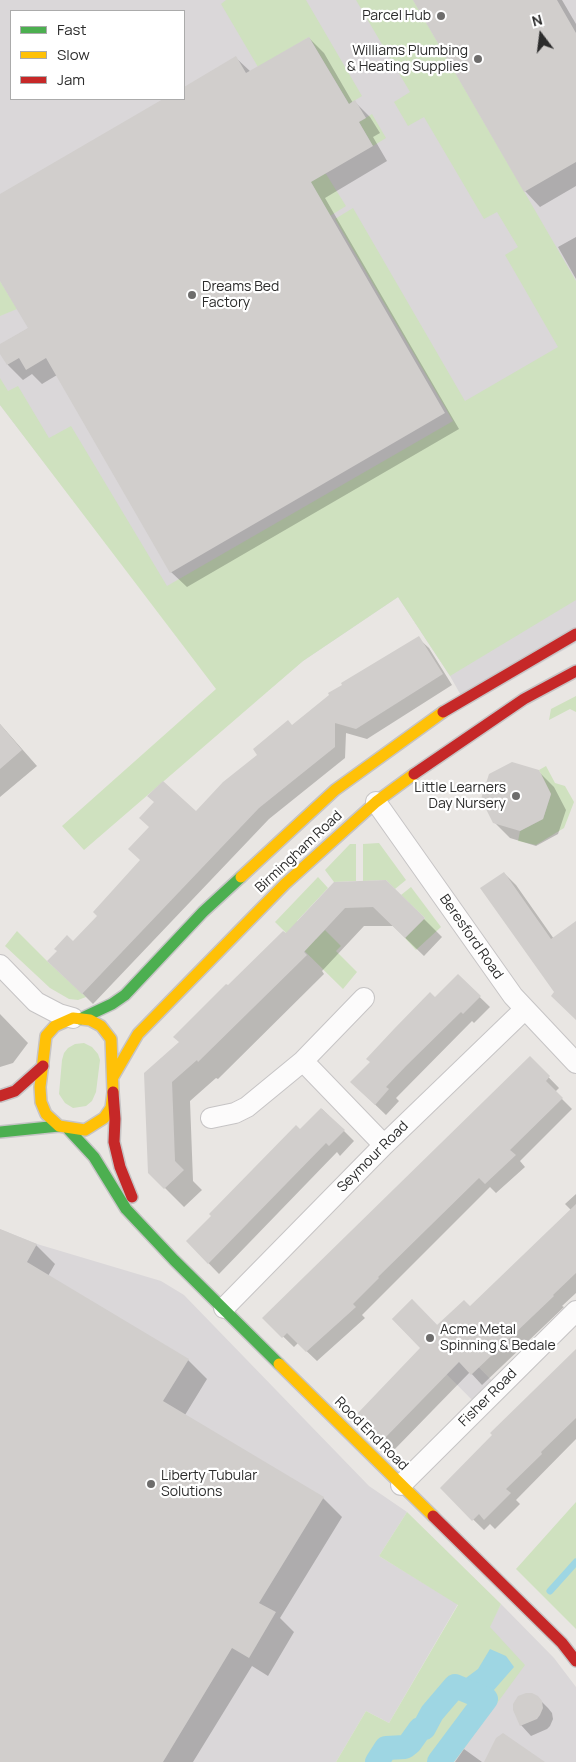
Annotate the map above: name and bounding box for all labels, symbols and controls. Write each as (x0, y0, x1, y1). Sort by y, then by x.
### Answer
place label: Parcel Hub (362, 8, 431, 24)
legend (10, 10, 185, 100)
marker: Parcel Hub (435, 10, 447, 22)
north arrow (516, 10, 566, 60)
text: N (530, 10, 544, 31)
text: Fast (57, 19, 86, 40)
place label: Williams Plumbing & Heating Supplies (347, 43, 468, 75)
text: Slow (57, 44, 90, 65)
marker: Williams Plumbing & Heating Supplies (472, 53, 484, 65)
text: Jam (57, 69, 85, 90)
place label: Dreams Bed Factory (202, 279, 279, 312)
marker: Dreams Bed Factory (186, 289, 198, 301)
place label: Little Learners Day Nursery (414, 780, 506, 812)
marker: Little Learners Day Nursery (510, 790, 522, 802)
street label: Birmingham Road (252, 807, 346, 897)
street label: Beresford Road (436, 891, 506, 983)
street label: Seymour Road (334, 1118, 412, 1196)
place label: Acme Metal Spinning & Bedale (440, 1322, 556, 1354)
marker: Acme Metal Spinning & Bedale (424, 1332, 436, 1344)
street label: Fisher Road (455, 1365, 521, 1431)
street label: Rood End Road (331, 1394, 411, 1474)
place label: Liberty Tubular Solutions (161, 1468, 257, 1500)
marker: Liberty Tubular Solutions (145, 1478, 157, 1490)

